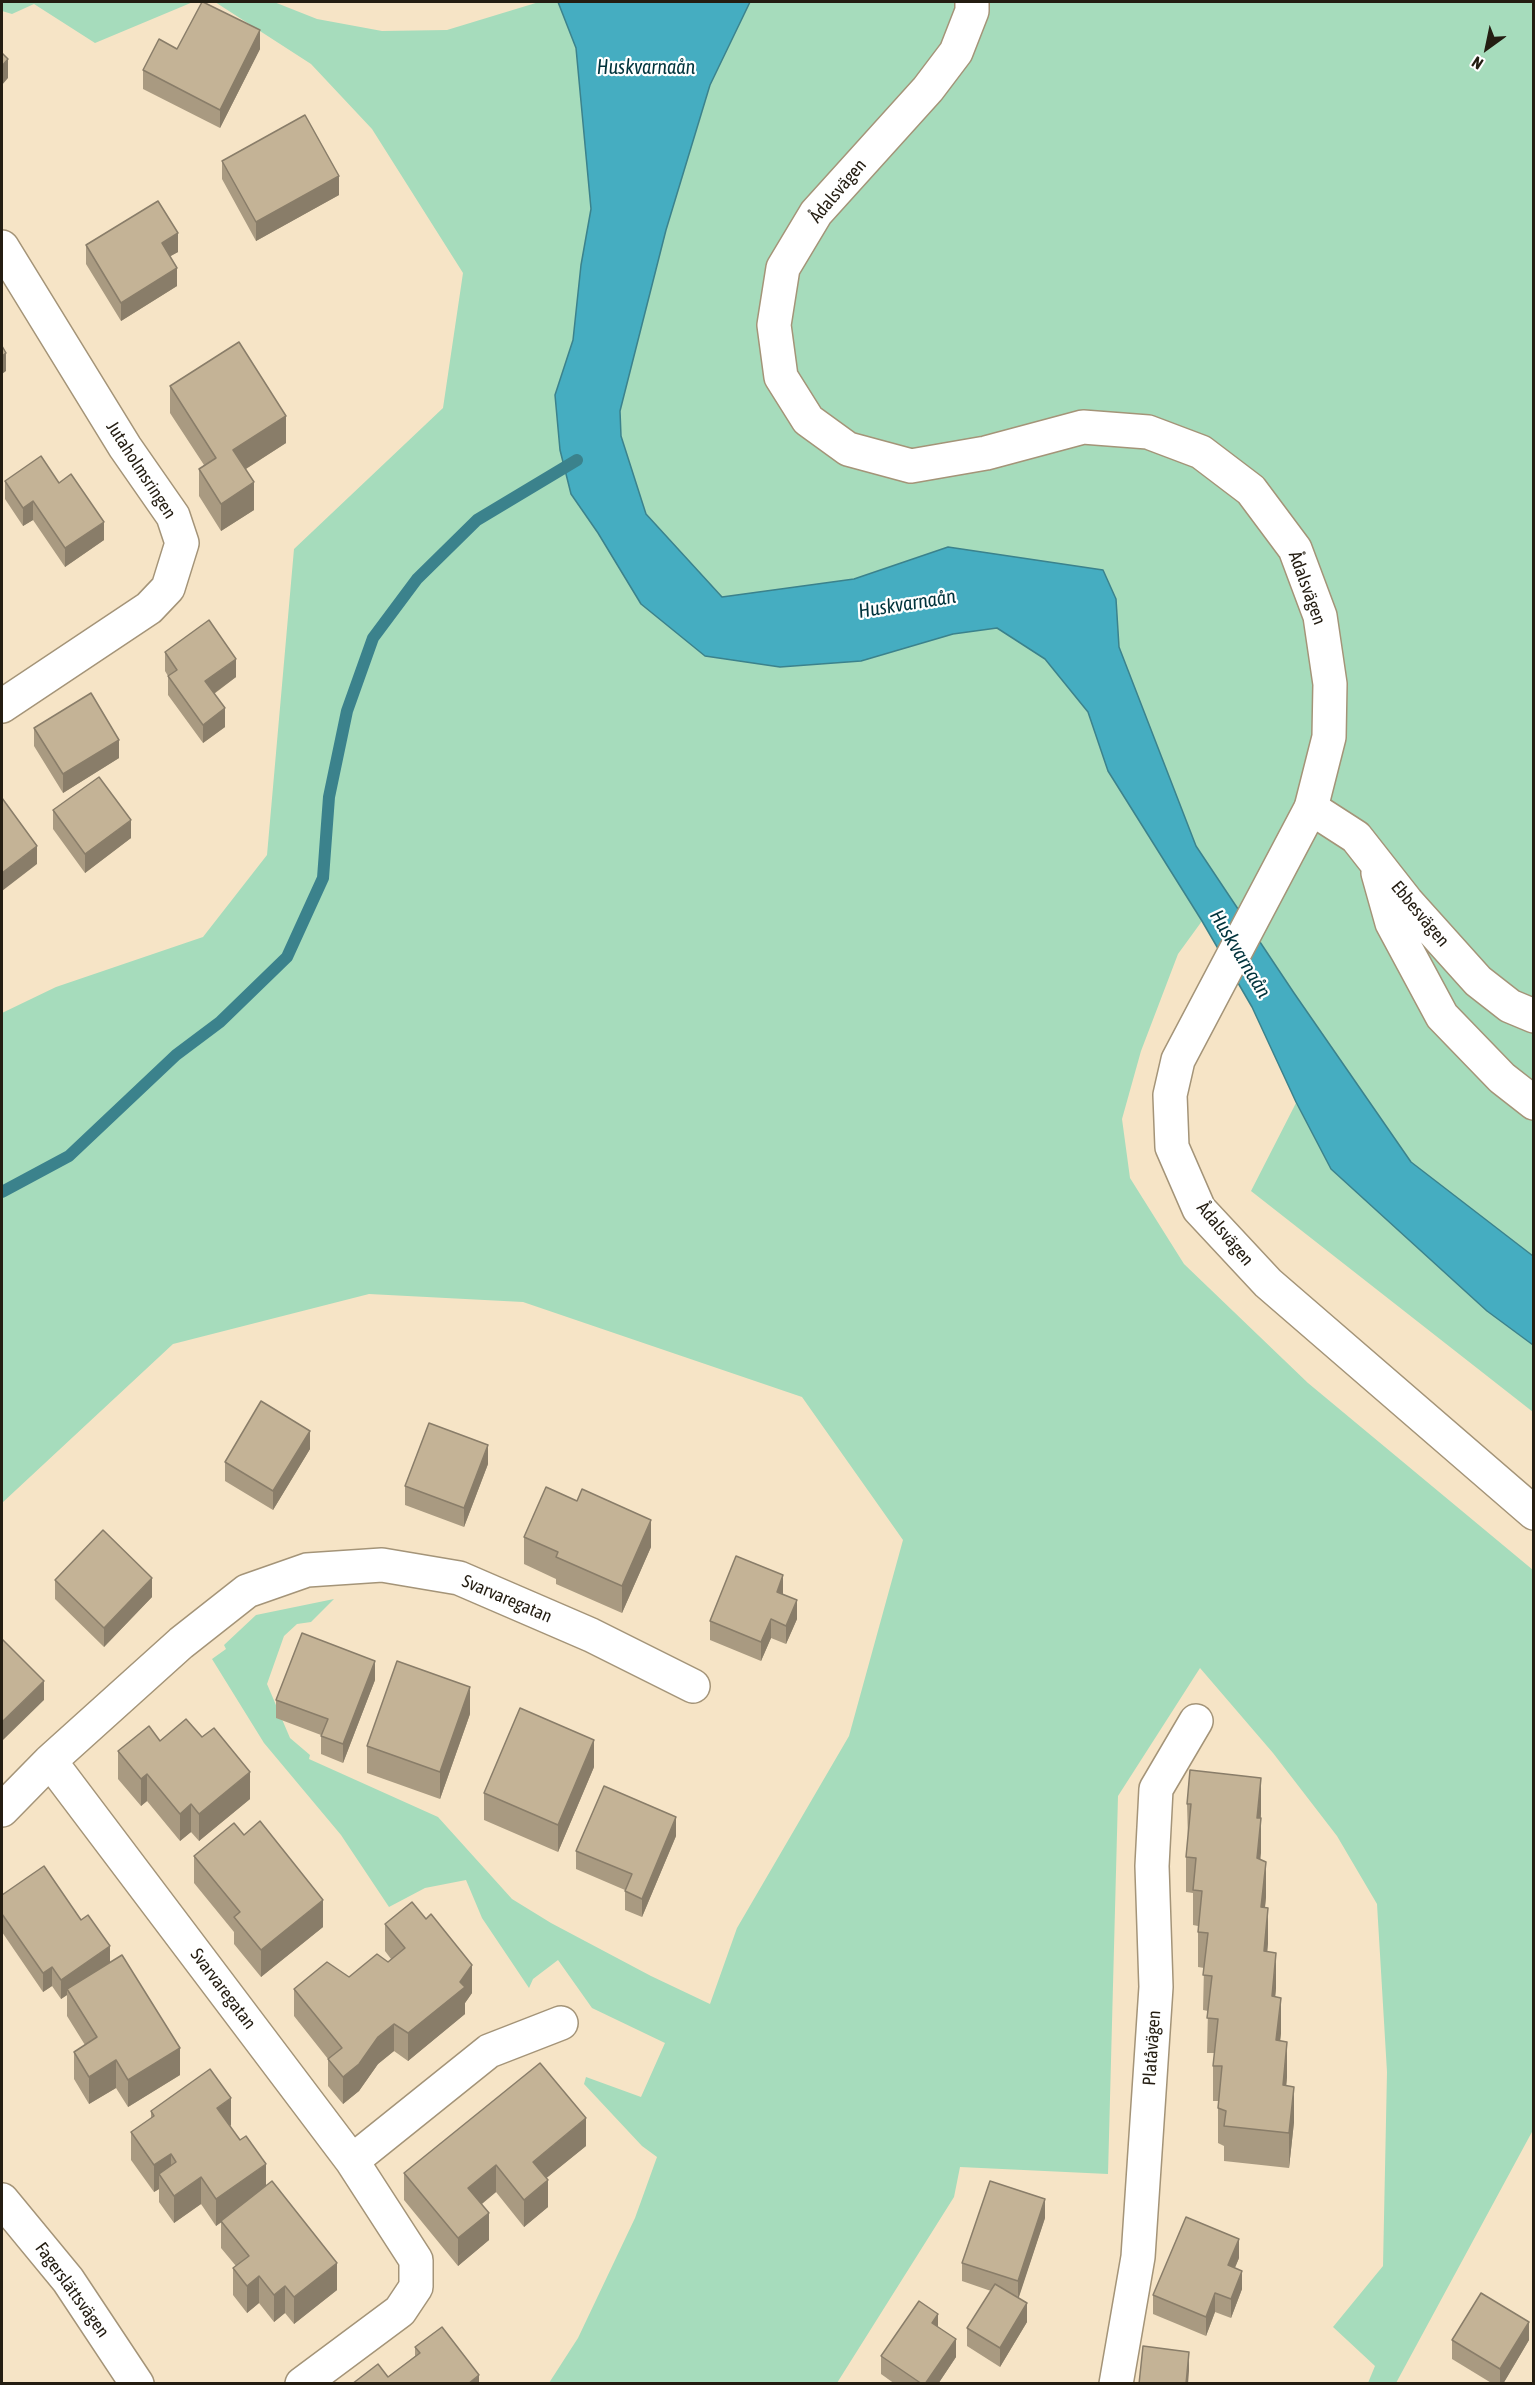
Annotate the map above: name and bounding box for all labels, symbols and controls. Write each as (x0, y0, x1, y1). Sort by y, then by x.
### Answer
north arrow (1457, 18, 1517, 78)
text: N (1468, 53, 1486, 73)
water label: Huskvarnaån (597, 56, 695, 80)
street label: Ådalsvägen (805, 155, 871, 227)
street label: Jutaholmsringen (102, 417, 180, 523)
street label: Ådalsvägen (1284, 548, 1330, 628)
water label: Huskvarnaån (857, 584, 957, 624)
street label: Ebbesvägen (1386, 877, 1454, 951)
water label: Huskvarnaån (1204, 906, 1276, 1002)
street label: Ådalsvägen (1192, 1198, 1258, 1270)
street label: Svarvaregatan (459, 1570, 555, 1628)
street label: Svarvaregatan (186, 1944, 260, 2034)
street label: Platåvägen (1139, 2010, 1165, 2086)
street label: Fagerslättsvägen (30, 2238, 114, 2342)

